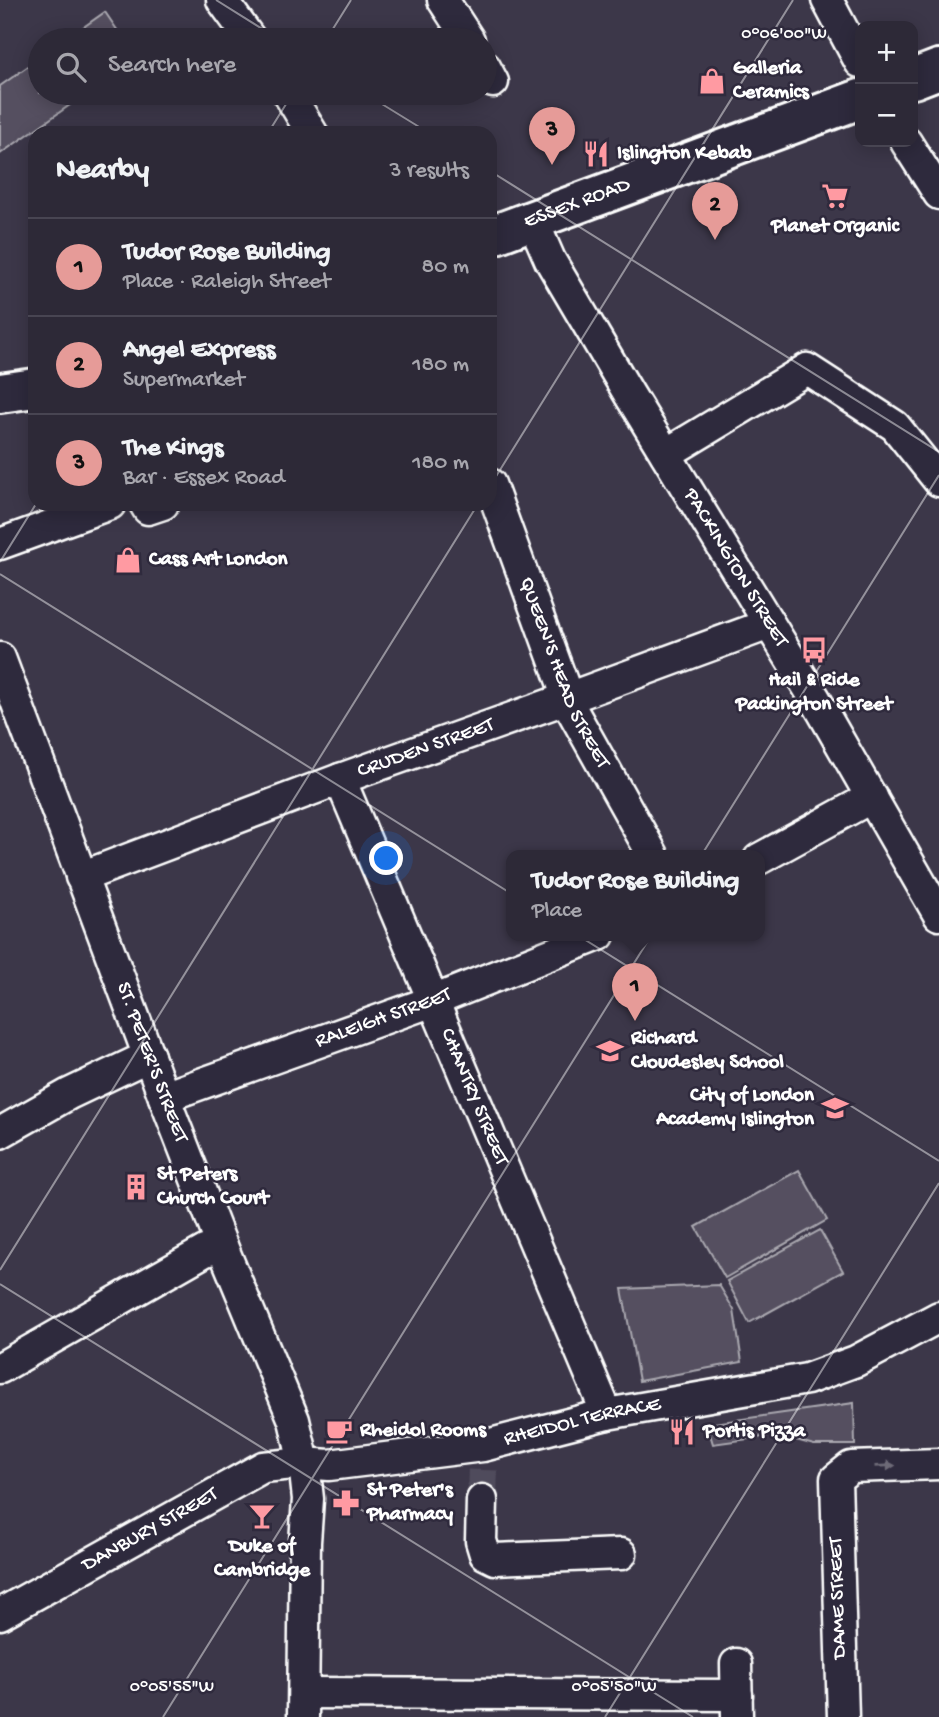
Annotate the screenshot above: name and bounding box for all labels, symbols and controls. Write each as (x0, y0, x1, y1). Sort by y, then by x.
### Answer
map controls (855, 21, 918, 147)
button: + (855, 21, 918, 84)
text: 0°06'00"W (741, 24, 827, 45)
search box (28, 28, 497, 105)
icon: search (52, 48, 90, 86)
text: Search here (108, 51, 236, 82)
place label: Galleria Ceramics (732, 57, 810, 106)
shop icon: Galleria Ceramics (697, 66, 727, 96)
button: − (855, 84, 918, 147)
pin: 3 (529, 107, 575, 165)
restaurant icon: Islington Kebab (581, 139, 611, 169)
place label: Islington Kebab (617, 142, 752, 167)
text: Nearby (56, 154, 149, 189)
text: 3 results (389, 158, 469, 185)
street label: ESSEX ROAD (521, 173, 634, 235)
supermarket icon: Planet Organic (820, 181, 850, 211)
pin: 2 (692, 182, 738, 240)
place label: Planet Organic (770, 215, 901, 240)
text: Tudor Rose Building (123, 238, 330, 269)
text: 1 (74, 254, 84, 281)
text: 80 m (422, 254, 469, 281)
text: Place · Raleigh Street (123, 269, 330, 296)
text: Angel Express (123, 336, 275, 367)
text: 2 (73, 352, 85, 379)
text: 180 m (412, 352, 469, 379)
text: Supermarket (123, 367, 245, 394)
text: The Kings (123, 434, 223, 465)
text: 3 (73, 450, 85, 477)
text: 180 m (412, 450, 469, 477)
text: Bar · Essex Road (123, 465, 285, 492)
street label: PACKINGTON STREET (677, 483, 794, 653)
shop icon: Cass Art London (113, 545, 143, 575)
place label: Cass Art London (148, 548, 289, 573)
street label: QUEEN'S HEAD STREET (513, 574, 615, 774)
bus stop icon: Hail & Ride Packington Street (799, 635, 829, 665)
place label: Hail & Ride Packington Street (735, 669, 895, 718)
street label: CRUDEN STREET (354, 712, 498, 784)
your location (369, 841, 403, 875)
popup (506, 850, 765, 941)
text: Tudor Rose Building (532, 867, 739, 898)
text: Place (532, 898, 582, 925)
pin: 1 (612, 963, 658, 1021)
street label: ST. PETER'S STREET (110, 979, 193, 1147)
street label: RALEIGH STREET (312, 982, 456, 1054)
street label: CHANTRY STREET (434, 1025, 514, 1170)
place label: Richard Cloudesley School (630, 1027, 784, 1076)
school or university icon: Richard Cloudesley School (595, 1036, 625, 1066)
place label: City of London Academy Islington (655, 1084, 815, 1133)
school or university icon: City of London Academy Islington (820, 1093, 850, 1123)
place label: St Peters Church Court (156, 1163, 271, 1212)
building icon: St Peters Church Court (121, 1172, 151, 1202)
street label: RHEIDOL TERRACE (501, 1392, 664, 1453)
cafe icon: Rheidol Rooms (324, 1416, 354, 1446)
restaurant icon: Portis Pizza (667, 1417, 697, 1447)
place label: Rheidol Rooms (359, 1419, 487, 1444)
place label: Portis Pizza (702, 1420, 806, 1445)
one-way arrow (874, 1460, 896, 1471)
place label: St Peter's Pharmacy (366, 1479, 454, 1528)
street label: DANBURY STREET (76, 1482, 223, 1579)
pharmacy icon: St Peter's Pharmacy (331, 1488, 361, 1518)
bar icon: Duke of Cambridge (247, 1501, 277, 1531)
place label: Duke of Cambridge (213, 1535, 311, 1584)
street label: DAME STREET (824, 1536, 854, 1661)
text: 0°05'55"W (130, 1677, 214, 1698)
text: 0°05'50"W (571, 1677, 657, 1698)

